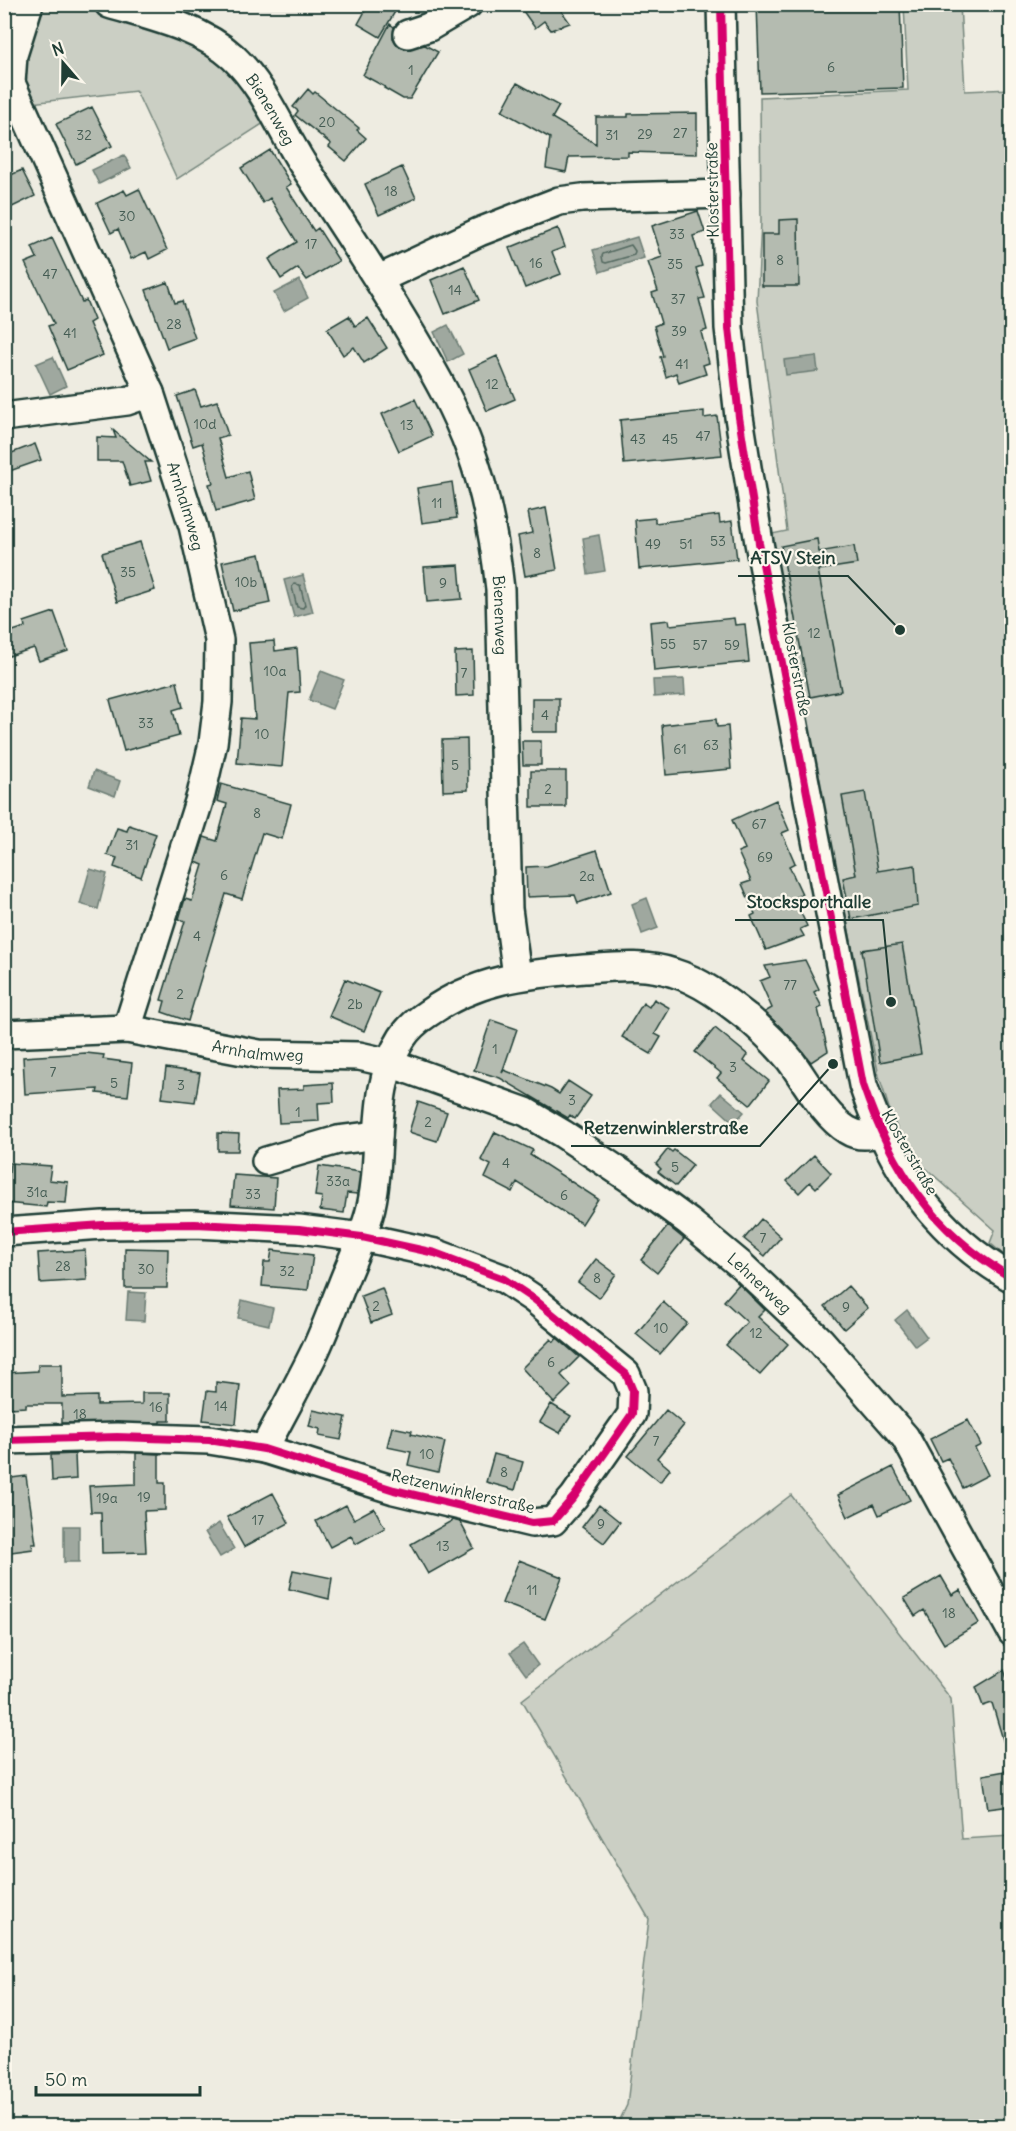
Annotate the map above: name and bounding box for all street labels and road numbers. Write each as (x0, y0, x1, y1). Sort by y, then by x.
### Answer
street label: Bienenweg (242, 70, 300, 149)
street label: Klosterstraße (701, 142, 723, 238)
street label: Arnhalmweg (163, 459, 208, 553)
street label: Bienenweg (489, 574, 512, 655)
street label: Klosterstraße (778, 620, 816, 718)
street label: Arnhalmweg (210, 1035, 304, 1065)
street label: Klosterstraße (877, 1106, 943, 1198)
street label: Lehnerweg (723, 1248, 796, 1318)
street label: Retzenwinklerstraße (389, 1465, 537, 1517)

